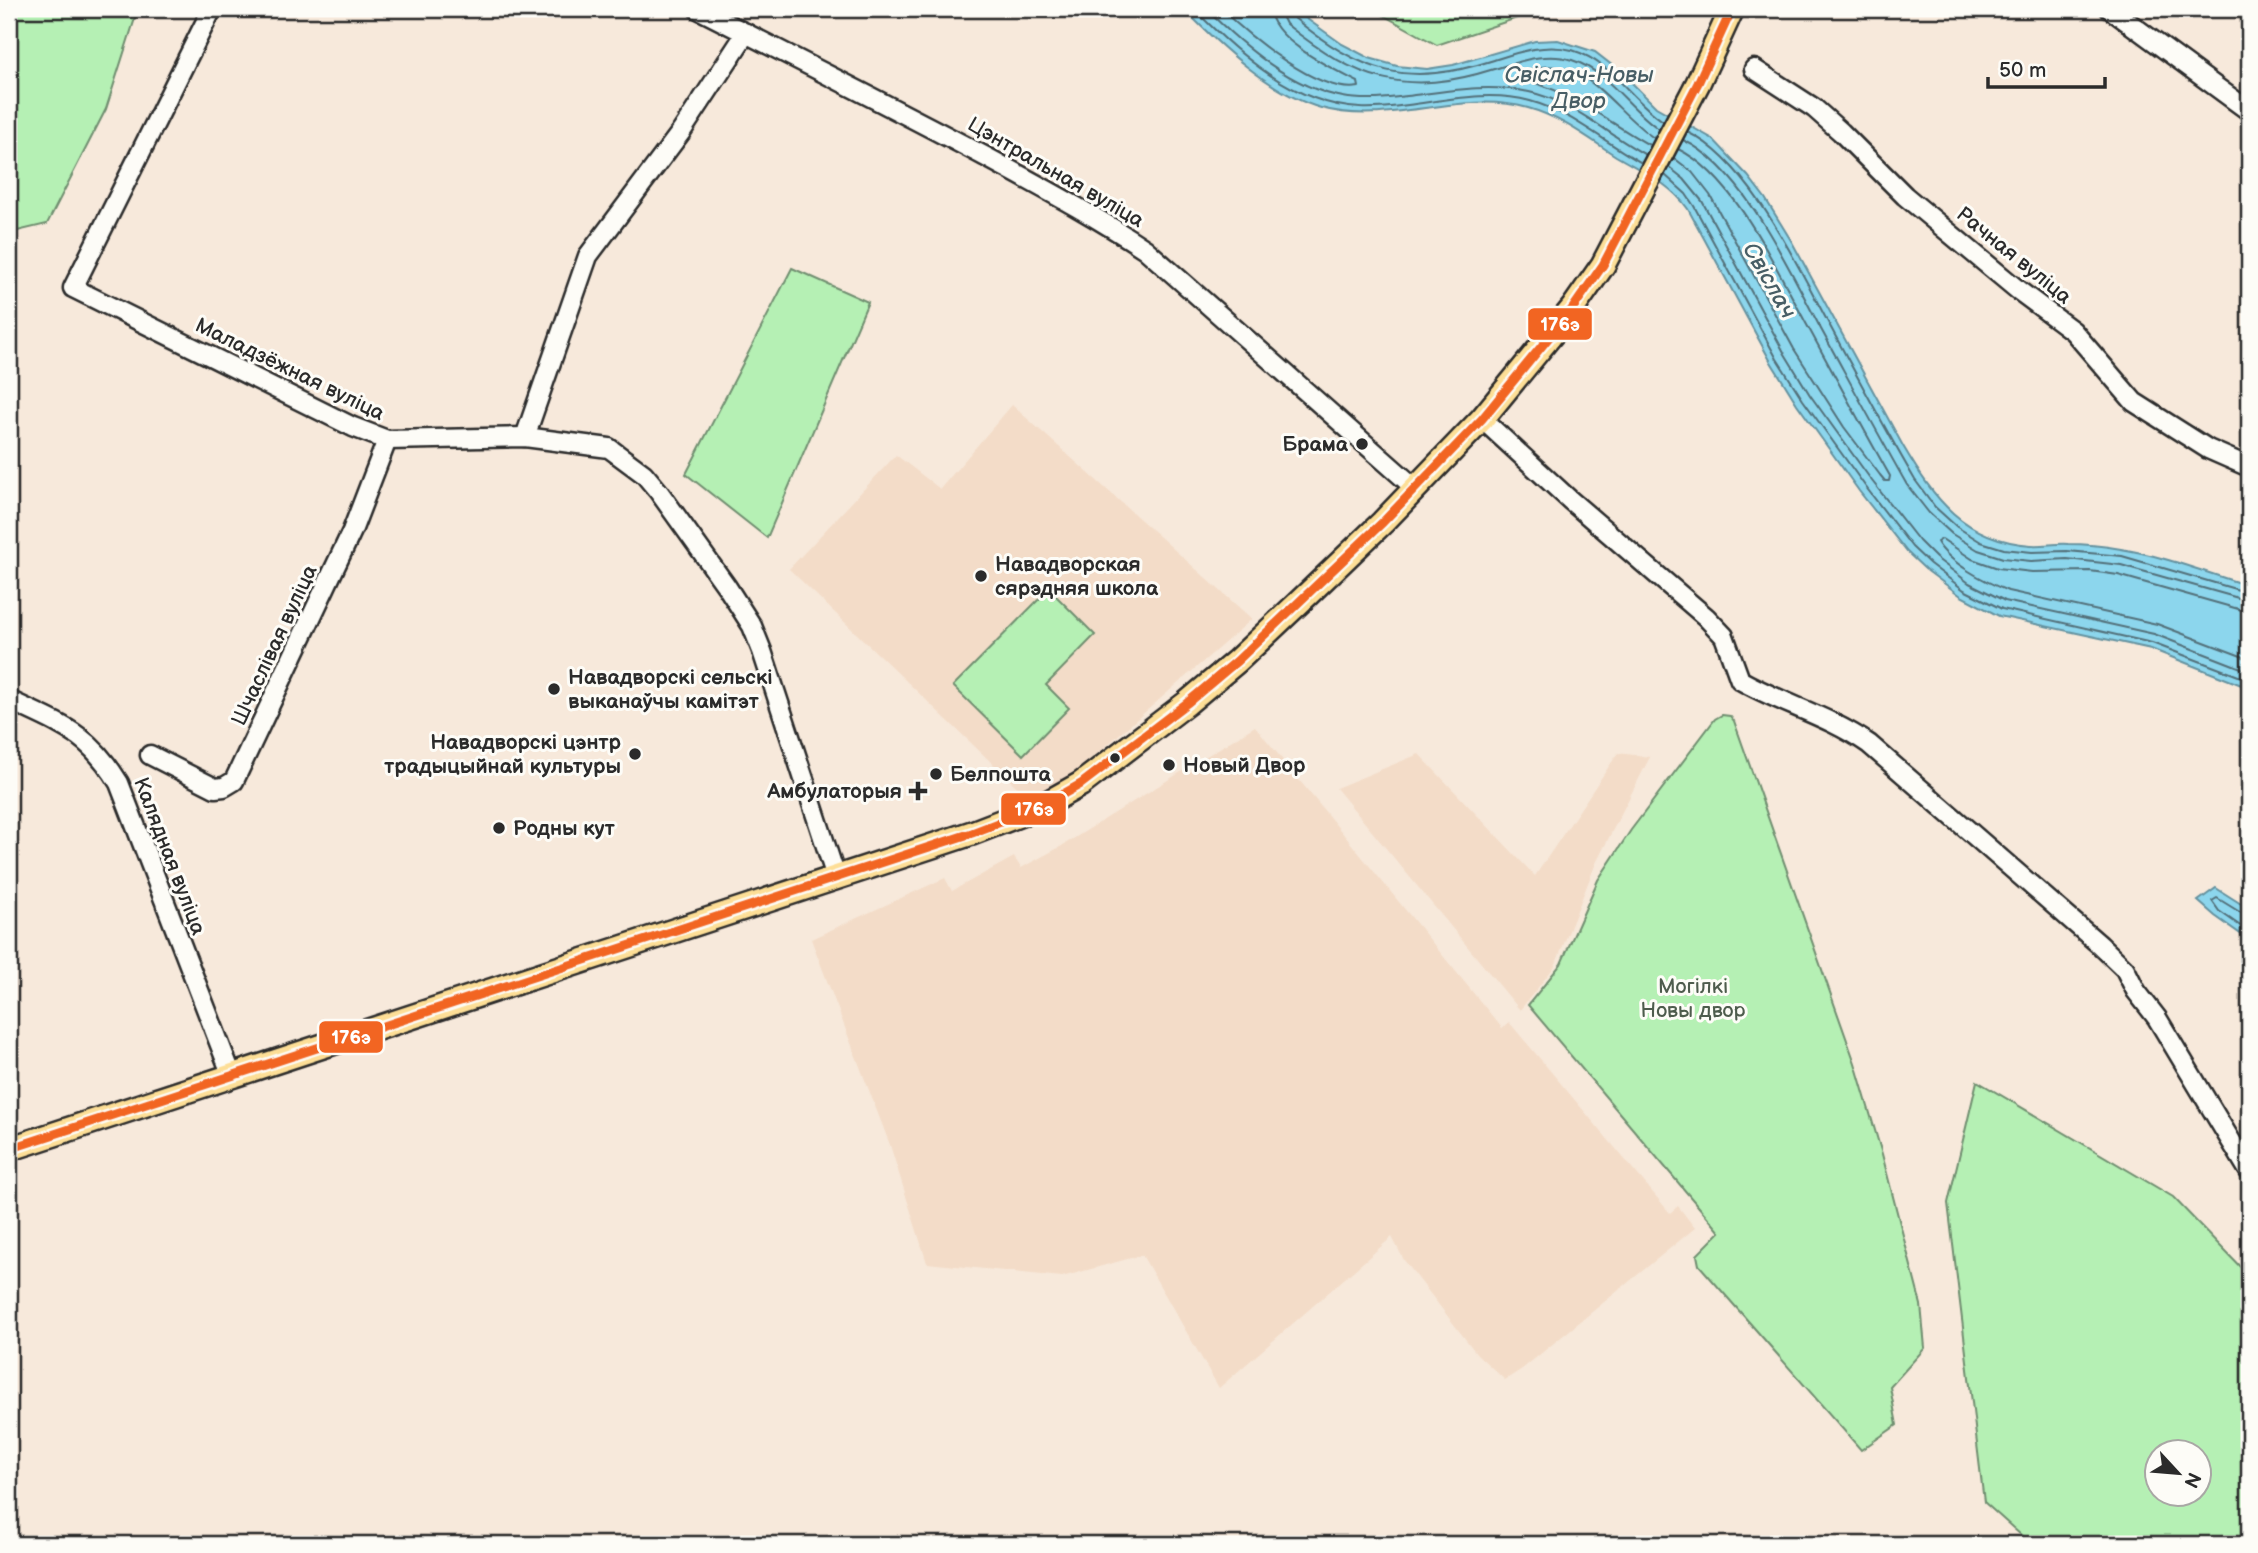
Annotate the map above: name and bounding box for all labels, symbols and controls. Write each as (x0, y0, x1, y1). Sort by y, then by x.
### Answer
scale bar (1988, 46, 2106, 90)
text: 50 m (1999, 58, 2046, 83)
water label: Свіслач-Новы Двор (1504, 61, 1654, 115)
street label: Цэнтральная вуліца (963, 112, 1149, 233)
street label: Рачная вуліца (1951, 201, 2077, 310)
water label: Свіслач (1736, 237, 1802, 324)
line badge: 176э (1527, 307, 1593, 341)
street label: Маладзёжная вуліца (191, 313, 389, 426)
text: 176э (1540, 314, 1580, 337)
place label: Брама (1282, 432, 1349, 457)
marker: Брама (1354, 436, 1370, 452)
place label: Навадворская сярэдняя школа (995, 552, 1159, 601)
street label: Шчаслівая вуліца (226, 560, 323, 729)
marker: Навадворская сярэдняя школа (973, 568, 989, 584)
place label: Навадворскі сельскі выканаўчы камітэт (568, 665, 773, 714)
marker: Навадворскі сельскі выканаўчы камітэт (546, 681, 562, 697)
place label: Навадворскі цэнтр традыцыйнай культуры (384, 730, 622, 779)
marker: Навадворскі цэнтр традыцыйнай культуры (627, 746, 643, 762)
unlabelled marker (1108, 751, 1122, 765)
place label: Новый Двор (1183, 753, 1306, 778)
marker: Новый Двор (1161, 757, 1177, 773)
place label: Белпошта (950, 762, 1051, 787)
marker: Белпошта (928, 766, 944, 782)
street label: Калядная вуліца (128, 774, 211, 939)
place label: Амбулаторыя (766, 779, 902, 804)
marker: Амбулаторыя (908, 781, 928, 801)
line badge: 176э (1000, 792, 1067, 826)
text: 176э (1014, 799, 1054, 822)
place label: Родны кут (513, 816, 615, 841)
marker: Родны кут (491, 820, 507, 836)
park label: Могілкі Новы двор (1641, 974, 1746, 1023)
line badge: 176э (318, 1020, 384, 1054)
text: 176э (331, 1027, 371, 1050)
north arrow (2142, 1438, 2212, 1508)
text: N (2178, 1468, 2205, 1491)

